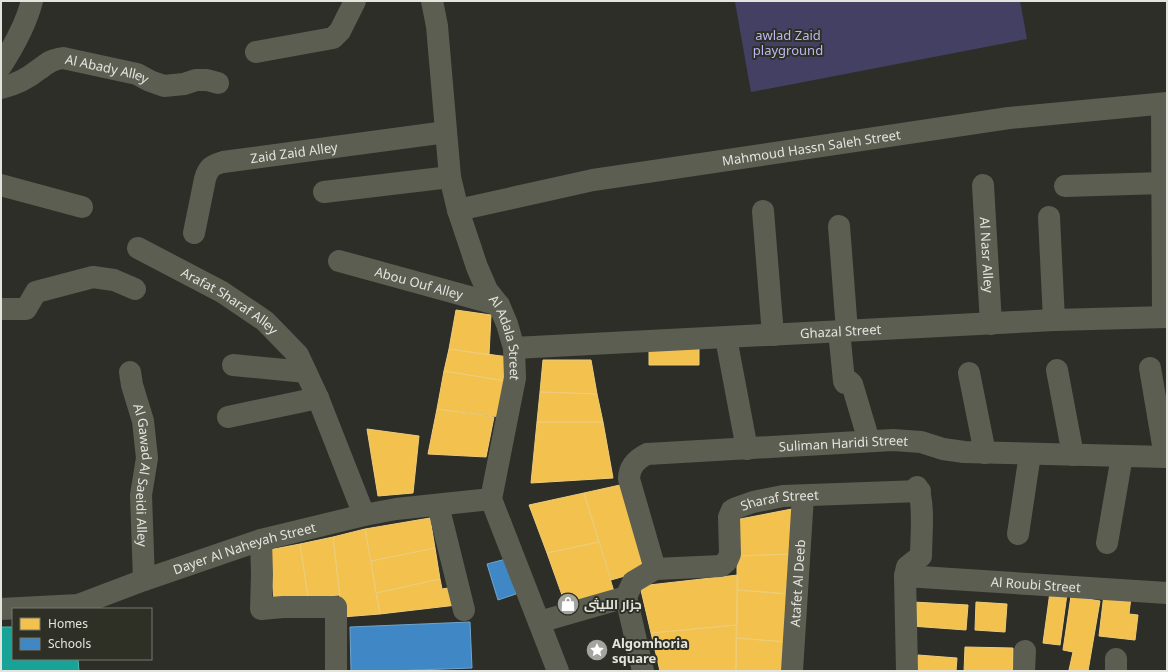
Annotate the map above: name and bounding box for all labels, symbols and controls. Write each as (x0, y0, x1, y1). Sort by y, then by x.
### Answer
park label: awlad Zaid playground (753, 26, 823, 59)
street label: Al Abady Alley (64, 50, 152, 88)
street label: Mahmoud Hassn Saleh Street (721, 125, 902, 170)
street label: Zaid Zaid Alley (249, 138, 339, 167)
street label: Al Nasr Alley (976, 216, 998, 294)
street label: Abou Ouf Alley (373, 262, 465, 304)
street label: Arafat Sharaf Alley (178, 263, 282, 339)
street label: Al Adala Street (485, 291, 524, 383)
street label: Ghazal Street (799, 320, 882, 342)
street label: Al Gawad Al Saeidi Alley (129, 401, 156, 547)
street label: Suliman Haridi Street (778, 431, 909, 455)
street label: Sharaf Street (738, 486, 819, 515)
street label: Dayer Al Naheyah Street (170, 518, 318, 578)
street label: Atafet Al Deeb (786, 539, 809, 627)
street label: Al Roubi Street (990, 573, 1082, 596)
shop icon: جزار الليثى (555, 591, 581, 617)
place label: جزار الليثى (584, 595, 642, 613)
legend (12, 608, 152, 660)
text: Homes (48, 615, 88, 632)
place label: Algomhoria square (612, 634, 688, 667)
text: Schools (48, 635, 91, 652)
place icon: Algomhoria square (584, 637, 610, 663)

